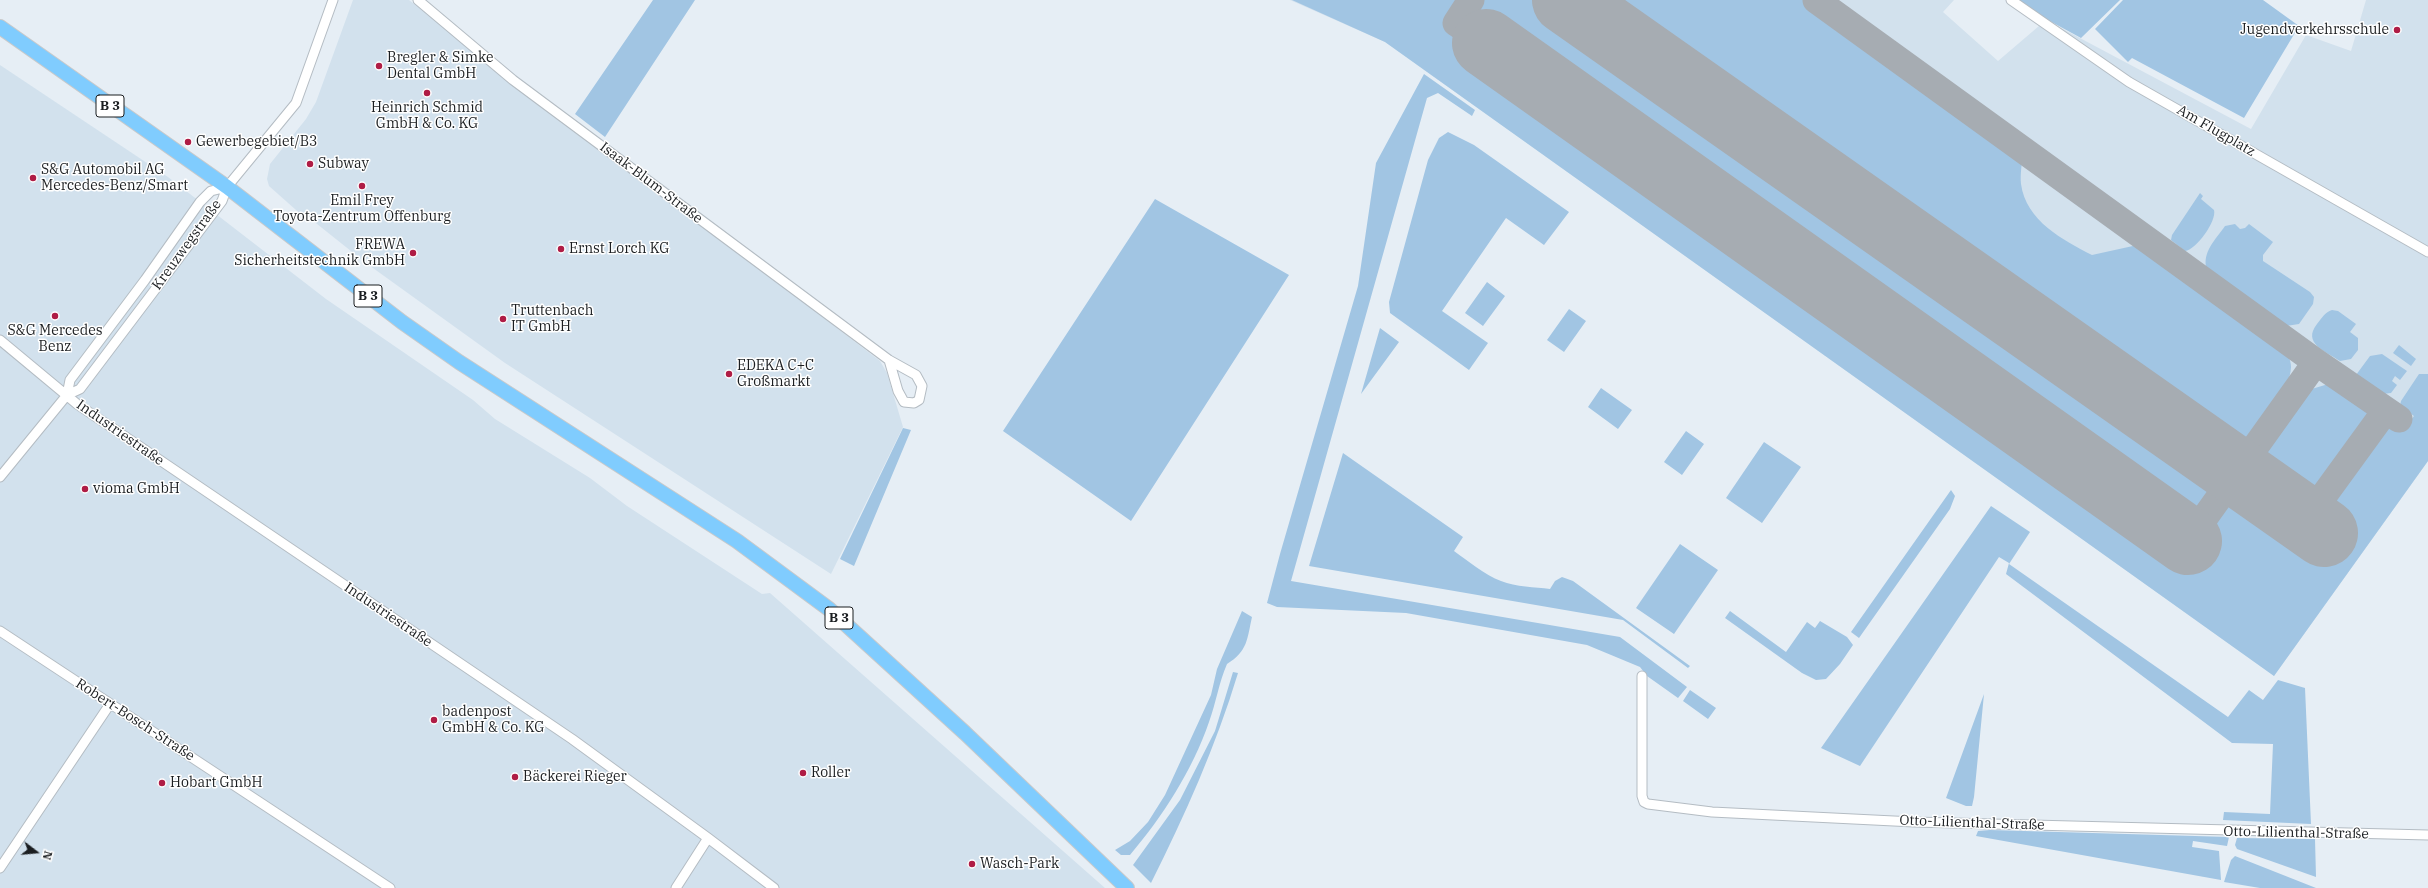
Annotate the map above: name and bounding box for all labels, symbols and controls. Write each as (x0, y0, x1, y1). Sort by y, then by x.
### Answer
place label: Jugendverkehrsschule (2240, 22, 2389, 38)
marker: Jugendverkehrsschule (2392, 25, 2402, 35)
place label: Bregler & Simke Dental GmbH (387, 50, 493, 82)
marker: Bregler & Simke Dental GmbH (374, 61, 384, 71)
marker: Heinrich Schmid GmbH & Co. KG (422, 88, 432, 98)
road number: B 3 (96, 95, 124, 117)
place label: Heinrich Schmid GmbH & Co. KG (371, 100, 483, 132)
street label: Am Flugplatz (2174, 102, 2258, 160)
place label: Gewerbegebiet/B3 (196, 134, 317, 150)
marker: Gewerbegebiet/B3 (183, 137, 193, 147)
street label: Isaak-Blum-Straße (596, 139, 706, 227)
place label: Subway (318, 156, 369, 172)
marker: Subway (305, 159, 315, 169)
place label: S&G Automobil AG Mercedes-Benz/Smart (41, 162, 188, 194)
marker: S&G Automobil AG Mercedes-Benz/Smart (28, 173, 38, 183)
marker: Emil Frey Toyota-Zentrum Offenburg (357, 181, 367, 191)
place label: Emil Frey Toyota-Zentrum Offenburg (273, 193, 451, 226)
street label: Kreuzwegstraße (149, 197, 225, 293)
place label: FREWA Sicherheitstechnik GmbH (234, 237, 405, 270)
place label: Ernst Lorch KG (569, 241, 669, 257)
marker: Ernst Lorch KG (556, 244, 566, 254)
marker: FREWA Sicherheitstechnik GmbH (408, 248, 418, 258)
road number: B 3 (354, 285, 382, 307)
place label: Truttenbach IT GmbH (511, 303, 593, 336)
marker: S&G Mercedes Benz (50, 311, 60, 321)
marker: Truttenbach IT GmbH (498, 314, 508, 324)
place label: S&G Mercedes Benz (7, 323, 103, 356)
place label: EDEKA C+C Großmarkt (737, 358, 814, 390)
marker: EDEKA C+C Großmarkt (724, 369, 734, 379)
street label: Industriestraße (73, 397, 167, 469)
place label: vioma GmbH (93, 481, 180, 497)
marker: vioma GmbH (80, 484, 90, 494)
street label: Industriestraße (341, 579, 435, 651)
road number: B 3 (825, 607, 853, 629)
street label: Robert-Bosch-Straße (72, 675, 198, 765)
place label: badenpost GmbH & Co. KG (442, 704, 544, 736)
marker: badenpost GmbH & Co. KG (429, 715, 439, 725)
place label: Roller (811, 765, 850, 781)
marker: Roller (798, 768, 808, 778)
place label: Bäckerei Rieger (523, 769, 627, 785)
marker: Bäckerei Rieger (510, 772, 520, 782)
place label: Hobart GmbH (170, 775, 262, 791)
marker: Hobart GmbH (157, 778, 167, 788)
street label: Otto-Lilienthal-Straße (1899, 812, 2045, 834)
street label: Otto-Lilienthal-Straße (2223, 823, 2369, 843)
north arrow (16, 832, 56, 872)
text: N (40, 849, 55, 861)
place label: Wasch-Park (980, 856, 1059, 872)
marker: Wasch-Park (967, 859, 977, 869)

